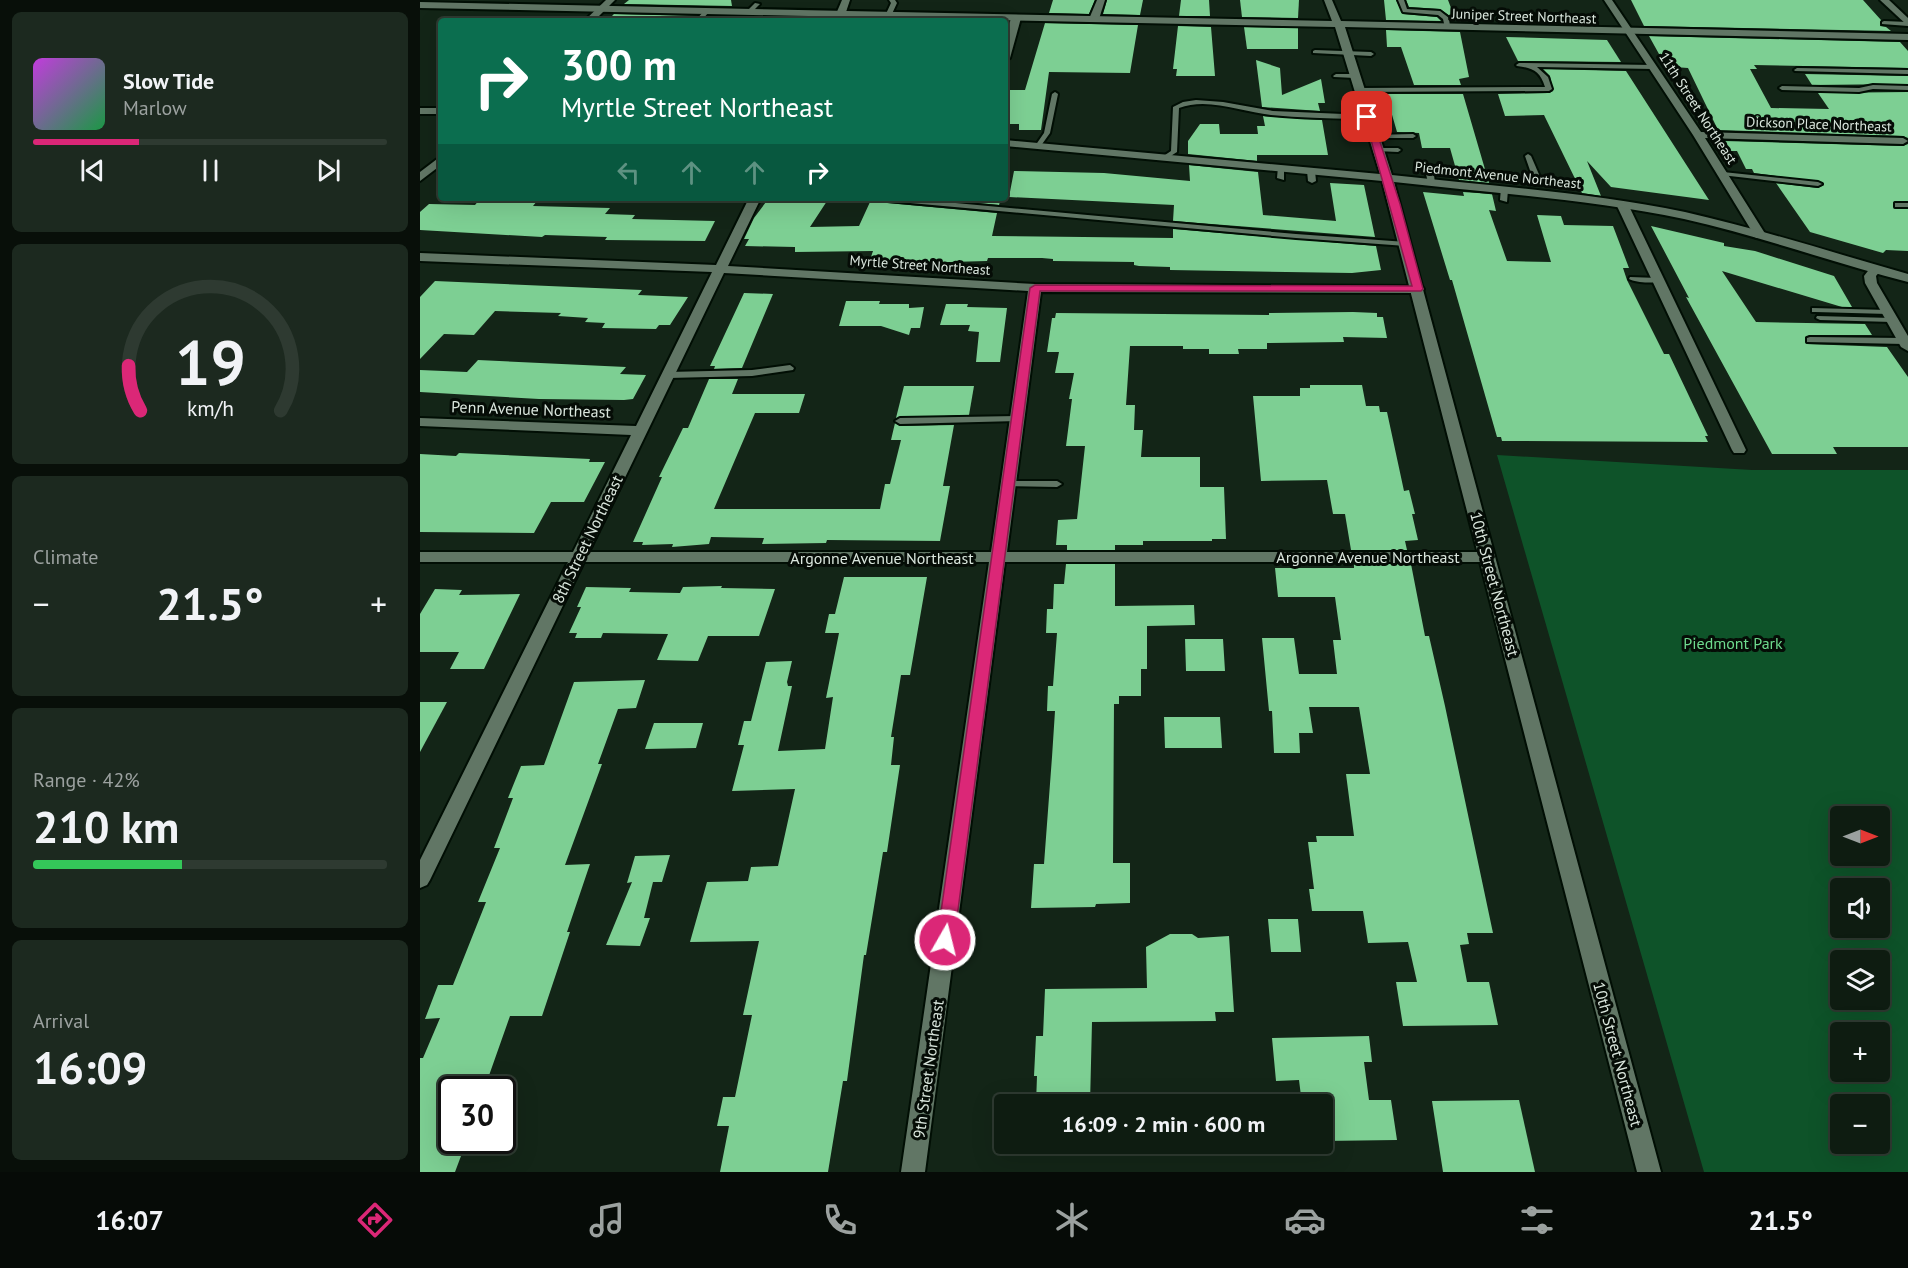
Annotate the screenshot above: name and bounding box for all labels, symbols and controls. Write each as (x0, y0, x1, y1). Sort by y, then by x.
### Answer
street label: Juniper Street Northeast (1450, 4, 1597, 28)
text: 300 m (561, 37, 677, 92)
icon: right (462, 42, 540, 120)
street label: 11th Street Northeast (1655, 49, 1741, 168)
text: Slow Tide (123, 67, 214, 95)
text: Myrtle Street Northeast (561, 90, 833, 124)
pin (1341, 91, 1392, 142)
text: Marlow (123, 95, 187, 121)
icon: arrive (1350, 100, 1383, 133)
street label: Dickson Place Northeast (1746, 112, 1892, 136)
icon: previous (76, 154, 109, 187)
icon: pause (194, 154, 227, 187)
icon: next (312, 154, 345, 187)
icon: left (612, 156, 645, 189)
icon: ahead (675, 156, 708, 189)
icon: ahead (738, 156, 771, 189)
icon: right (801, 156, 834, 189)
street label: Piedmont Avenue Northeast (1414, 157, 1582, 193)
street label: Myrtle Street Northeast (849, 251, 991, 279)
text: 19 (175, 321, 245, 402)
text: km/h (186, 394, 233, 422)
street label: Penn Avenue Northeast (451, 396, 612, 422)
street label: 8th Street Northeast (547, 471, 627, 606)
street label: 10th Street Northeast (1466, 510, 1524, 659)
text: Climate (33, 544, 99, 570)
street label: Argonne Avenue Northeast (1276, 547, 1460, 567)
street label: Argonne Avenue Northeast (790, 548, 974, 568)
text: 21.5° (156, 574, 264, 632)
text: − (33, 582, 50, 625)
text: + (370, 582, 387, 625)
park label: Piedmont Park (1683, 633, 1783, 653)
text: Range · 42% (33, 767, 140, 793)
text: 210 km (33, 797, 179, 855)
north arrow (1830, 806, 1890, 866)
map controls (1830, 806, 1890, 1154)
button: sound (1830, 878, 1890, 938)
position arrow (913, 908, 977, 972)
button: layers (1830, 950, 1890, 1010)
street label: 10th Street Northeast (1589, 980, 1647, 1129)
street label: 9th Street Northeast (908, 998, 948, 1140)
text: Arrival (33, 1008, 89, 1034)
button: + (1830, 1022, 1890, 1082)
text: 16:09 (33, 1038, 147, 1096)
speed limit sign: 30 (438, 1076, 516, 1154)
button: − (1830, 1094, 1890, 1154)
text: 16:09 · 2 min · 600 m (1062, 1110, 1265, 1138)
icon: directions (354, 1199, 396, 1241)
icon: music (586, 1199, 628, 1241)
icon: phone (819, 1199, 861, 1241)
icon: climate (1051, 1199, 1093, 1241)
icon: car (1284, 1199, 1326, 1241)
icon: filters (1516, 1199, 1558, 1241)
text: 16:07 (95, 1203, 164, 1237)
text: 21.5° (1748, 1203, 1813, 1237)

